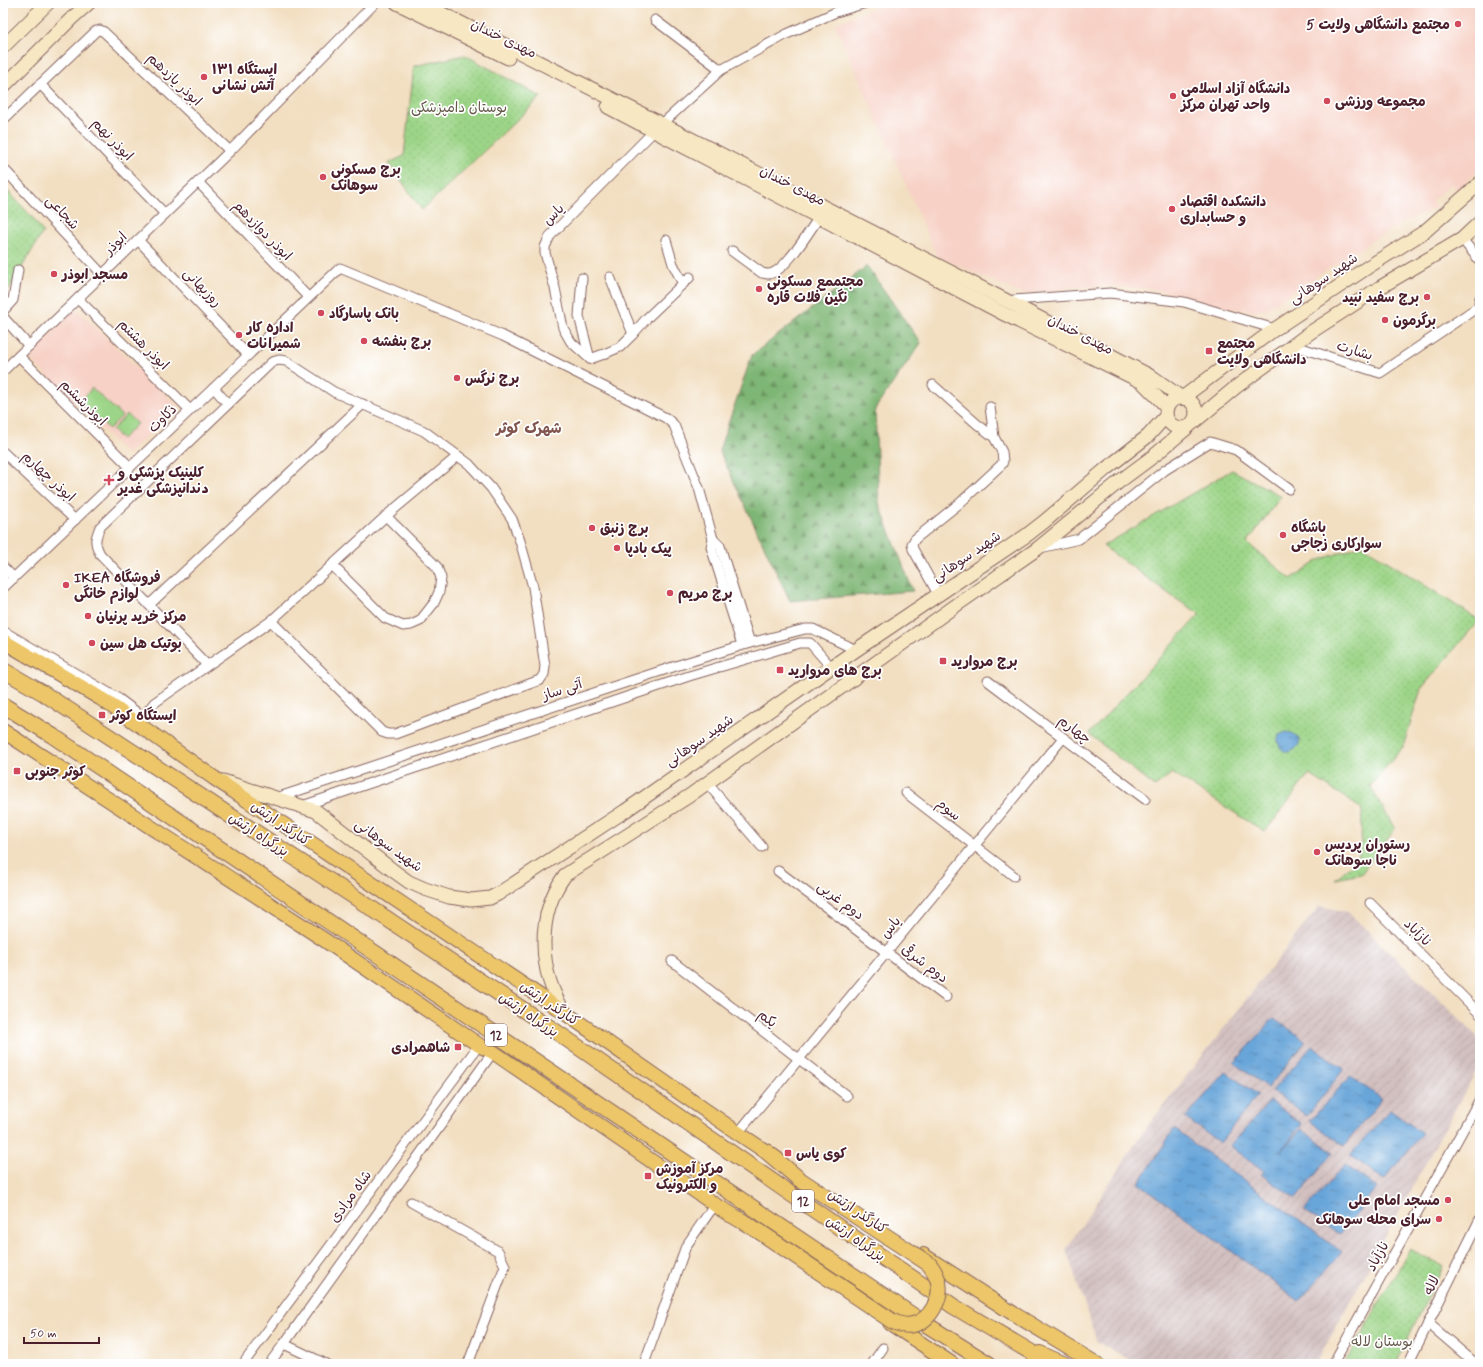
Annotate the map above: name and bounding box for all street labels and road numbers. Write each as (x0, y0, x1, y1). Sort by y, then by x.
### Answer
street label: مهدی خندان (468, 15, 539, 63)
street label: ابوذر یازدهم (142, 49, 206, 111)
street label: ابوذر نهم (87, 115, 137, 166)
street label: مهدی خندان (757, 162, 828, 210)
street label: شجاعی (42, 192, 83, 234)
street label: ابوذر دوازدهم (228, 197, 296, 265)
street label: یاس (539, 200, 568, 229)
street label: ابوذر (99, 228, 131, 260)
street label: شهید سوهانی (1286, 249, 1362, 308)
street label: روزبهانی (179, 264, 225, 311)
street label: مهدی خندان (1045, 311, 1116, 359)
street label: ابوذر هشتم (113, 315, 173, 375)
street label: بشارت (1334, 337, 1375, 365)
street label: ابوذرششم (55, 375, 111, 431)
street label: ذکاوت (144, 401, 181, 437)
street label: ابوذر چهارم (17, 447, 79, 507)
street label: شهید سوهانی (929, 527, 1005, 586)
street label: آتی ساز (539, 675, 585, 705)
street label: شهید سوهانی (662, 711, 737, 771)
street label: چهارم (1054, 711, 1095, 749)
street label: سوم (931, 795, 964, 827)
street label: کنارگذر ارتش (247, 797, 314, 850)
street label: بزرگراه ارتش (225, 809, 292, 861)
street label: شهید سوهانی (351, 815, 426, 876)
street label: دوم غربی (813, 877, 867, 925)
street label: یاس (876, 913, 905, 942)
street label: نازآباد (1400, 915, 1435, 950)
street label: دوم شرقی (897, 940, 951, 988)
street label: کنارگذر ارتش (516, 977, 583, 1030)
street label: بزرگراه ارتش (495, 988, 562, 1041)
street label: یکم (753, 1006, 781, 1033)
road number: 12 (485, 1024, 507, 1046)
street label: شاه مرادی (326, 1167, 376, 1226)
street label: کنارگذر ارتش (824, 1185, 891, 1238)
road number: 12 (792, 1190, 814, 1212)
street label: بزرگراه ارتش (822, 1212, 889, 1266)
street label: نازآباد (1362, 1238, 1393, 1275)
street label: لاله (1420, 1273, 1444, 1298)

